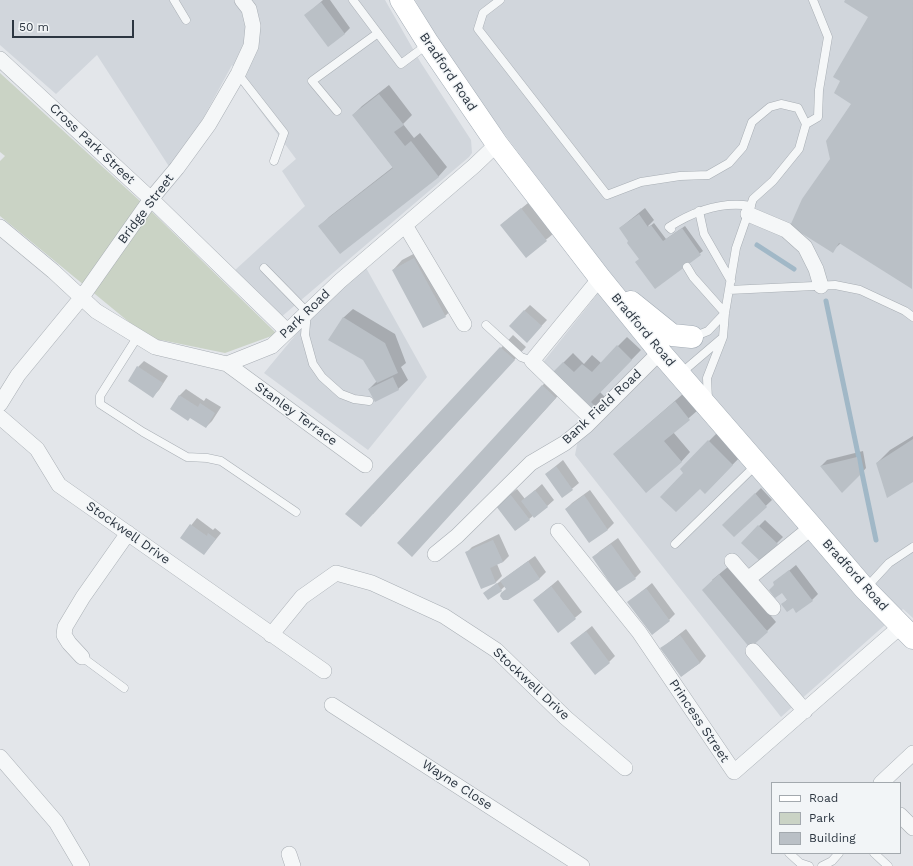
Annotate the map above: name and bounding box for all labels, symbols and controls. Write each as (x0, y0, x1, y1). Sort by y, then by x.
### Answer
scale bar (14, 12, 136, 38)
text: 50 m (19, 20, 49, 34)
street label: Bradford Road (416, 30, 480, 114)
street label: Cross Park Street (46, 100, 138, 188)
street label: Bridge Street (115, 171, 177, 247)
street label: Park Road (277, 286, 333, 342)
street label: Bradford Road (608, 290, 678, 370)
street label: Bank Field Road (559, 366, 645, 448)
street label: Stanley Terrace (252, 379, 340, 449)
street label: Stockwell Drive (83, 498, 173, 568)
street label: Bradford Road (819, 536, 891, 614)
street label: Stockwell Drive (489, 644, 573, 724)
street label: Princess Street (665, 677, 733, 765)
street label: Wayne Close (419, 756, 495, 814)
legend (771, 782, 901, 854)
text: Road (809, 791, 838, 805)
text: Park (809, 811, 835, 825)
text: Building (809, 831, 856, 845)

